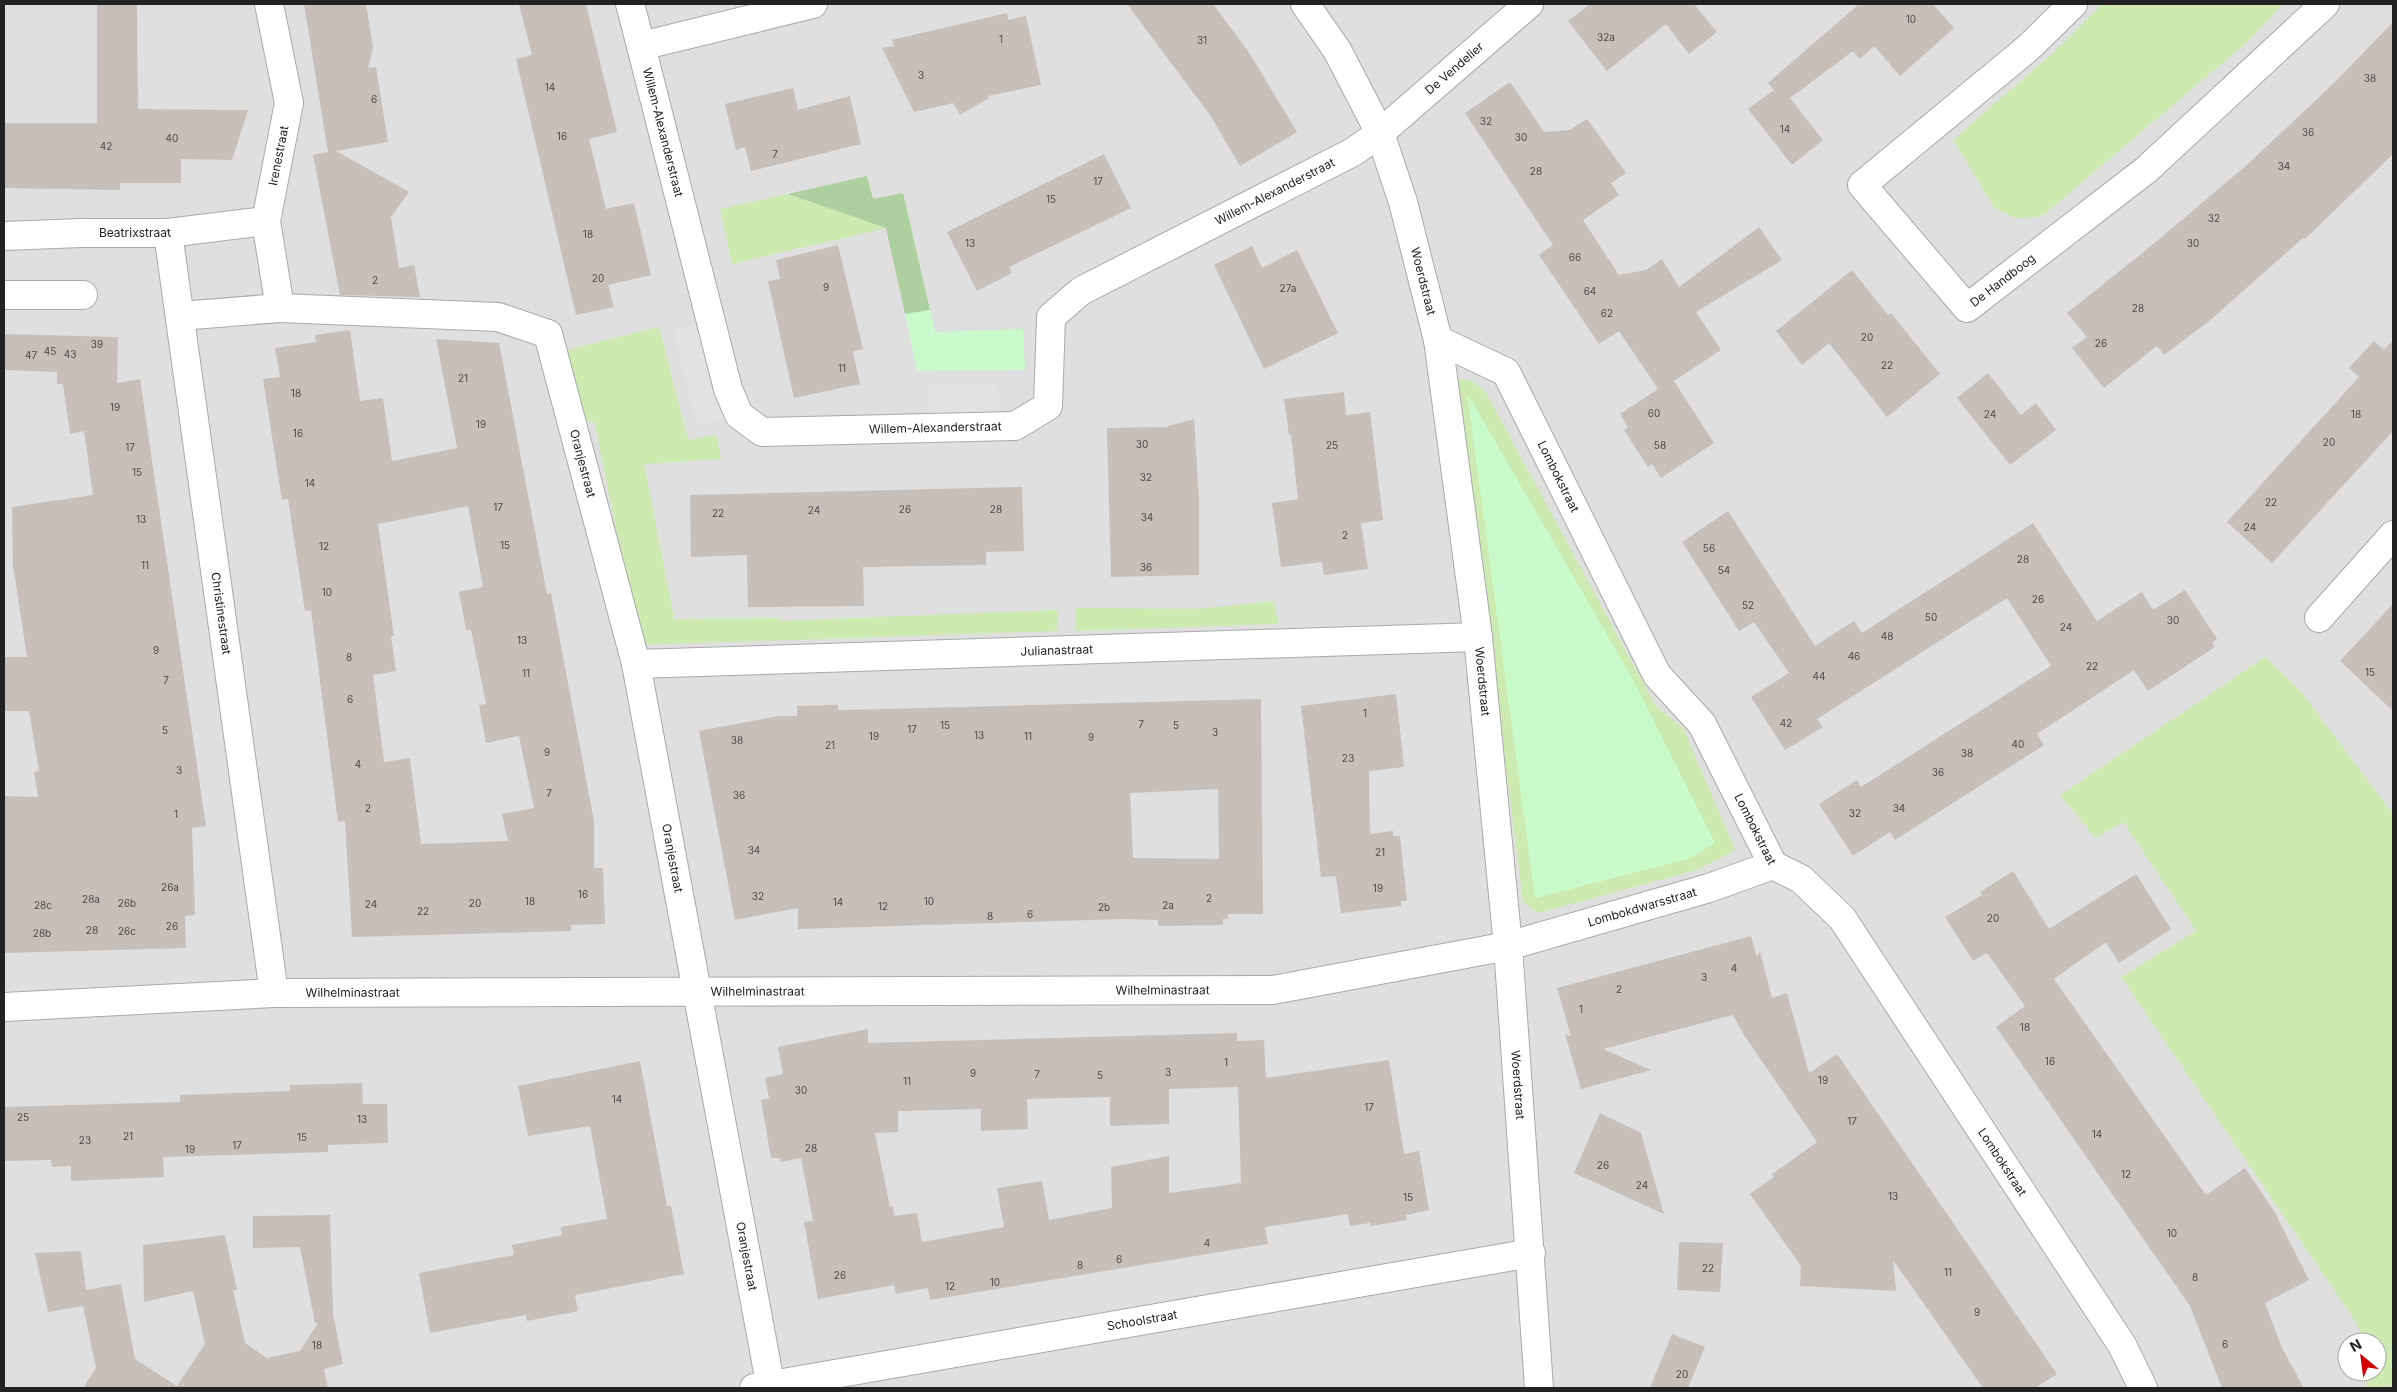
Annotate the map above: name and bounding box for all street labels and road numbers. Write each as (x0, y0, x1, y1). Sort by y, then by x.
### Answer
street label: De Vendelier (1422, 39, 1487, 98)
street label: Willem-Alexanderstraat (640, 66, 687, 198)
street label: Irenestraat (265, 124, 291, 187)
street label: Willem-Alexanderstraat (1212, 155, 1337, 228)
street label: Beatrixstraat (99, 225, 172, 240)
street label: Woerdstraat (1408, 246, 1439, 317)
street label: De Handboog (1967, 250, 2038, 310)
street label: Willem-Alexanderstraat (869, 418, 1002, 436)
street label: Oranjestraat (567, 428, 599, 499)
street label: Lombokstraat (1534, 438, 1583, 515)
street label: Christinestraat (208, 571, 235, 655)
street label: Julianastraat (1020, 641, 1093, 659)
street label: Woerdstraat (1472, 646, 1494, 717)
street label: Lombokstraat (1731, 791, 1780, 867)
street label: Oranjestraat (659, 822, 686, 894)
street label: Lombokdwarsstraat (1586, 884, 1698, 930)
street label: Wilhelminastraat (1116, 982, 1210, 997)
street label: Wilhelminastraat (711, 983, 805, 999)
street label: Wilhelminastraat (306, 985, 400, 1000)
street label: Woerdstraat (1508, 1050, 1528, 1120)
street label: Lombokstraat (1975, 1125, 2030, 1199)
street label: Oranjestraat (733, 1221, 761, 1292)
street label: Schoolstraat (1106, 1307, 1179, 1334)

